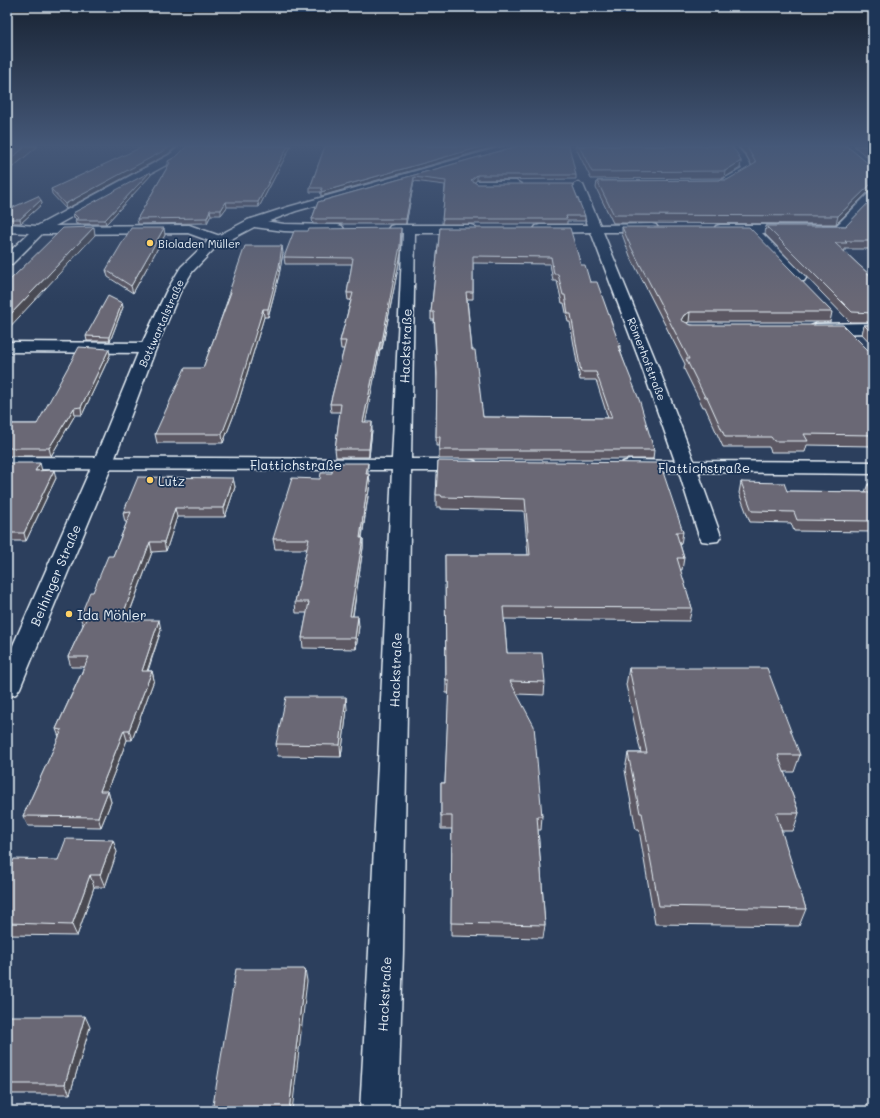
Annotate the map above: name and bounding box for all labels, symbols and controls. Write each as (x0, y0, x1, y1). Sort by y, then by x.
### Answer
place label: Bioladen Müller (158, 236, 240, 251)
marker: Bioladen Müller (145, 238, 155, 248)
street label: Bottwartalstraße (135, 277, 187, 369)
street label: Hackstraße (395, 308, 415, 384)
street label: Römerhofstraße (624, 315, 670, 403)
street label: Flattichstraße (250, 456, 342, 473)
street label: Flattichstraße (658, 459, 750, 476)
place label: Lutz (158, 472, 185, 489)
marker: Lutz (145, 475, 155, 485)
street label: Beihinger Straße (26, 522, 84, 628)
place label: Ida Möhler (77, 606, 146, 623)
marker: Ida Möhler (64, 609, 74, 619)
street label: Hackstraße (385, 632, 405, 708)
street label: Hackstraße (374, 956, 394, 1032)

